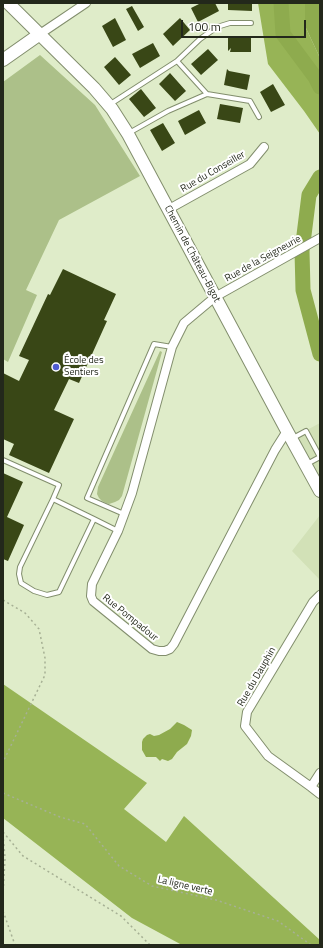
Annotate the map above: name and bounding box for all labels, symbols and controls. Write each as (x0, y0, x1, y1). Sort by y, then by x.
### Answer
scale bar (183, 12, 308, 38)
text: 100 m (188, 17, 221, 36)
street label: Rue du Conseiller (179, 149, 247, 195)
street label: Chemin de Château-Bigot (161, 204, 223, 304)
street label: Rue de la Seigneurie (223, 233, 303, 285)
place label: École des Sentiers (64, 355, 104, 378)
marker: École des Sentiers (51, 362, 61, 372)
street label: Rue Pompadour (100, 592, 160, 644)
street label: Rue du Dauphin (235, 645, 279, 709)
street label: La ligne verte (156, 874, 214, 898)

